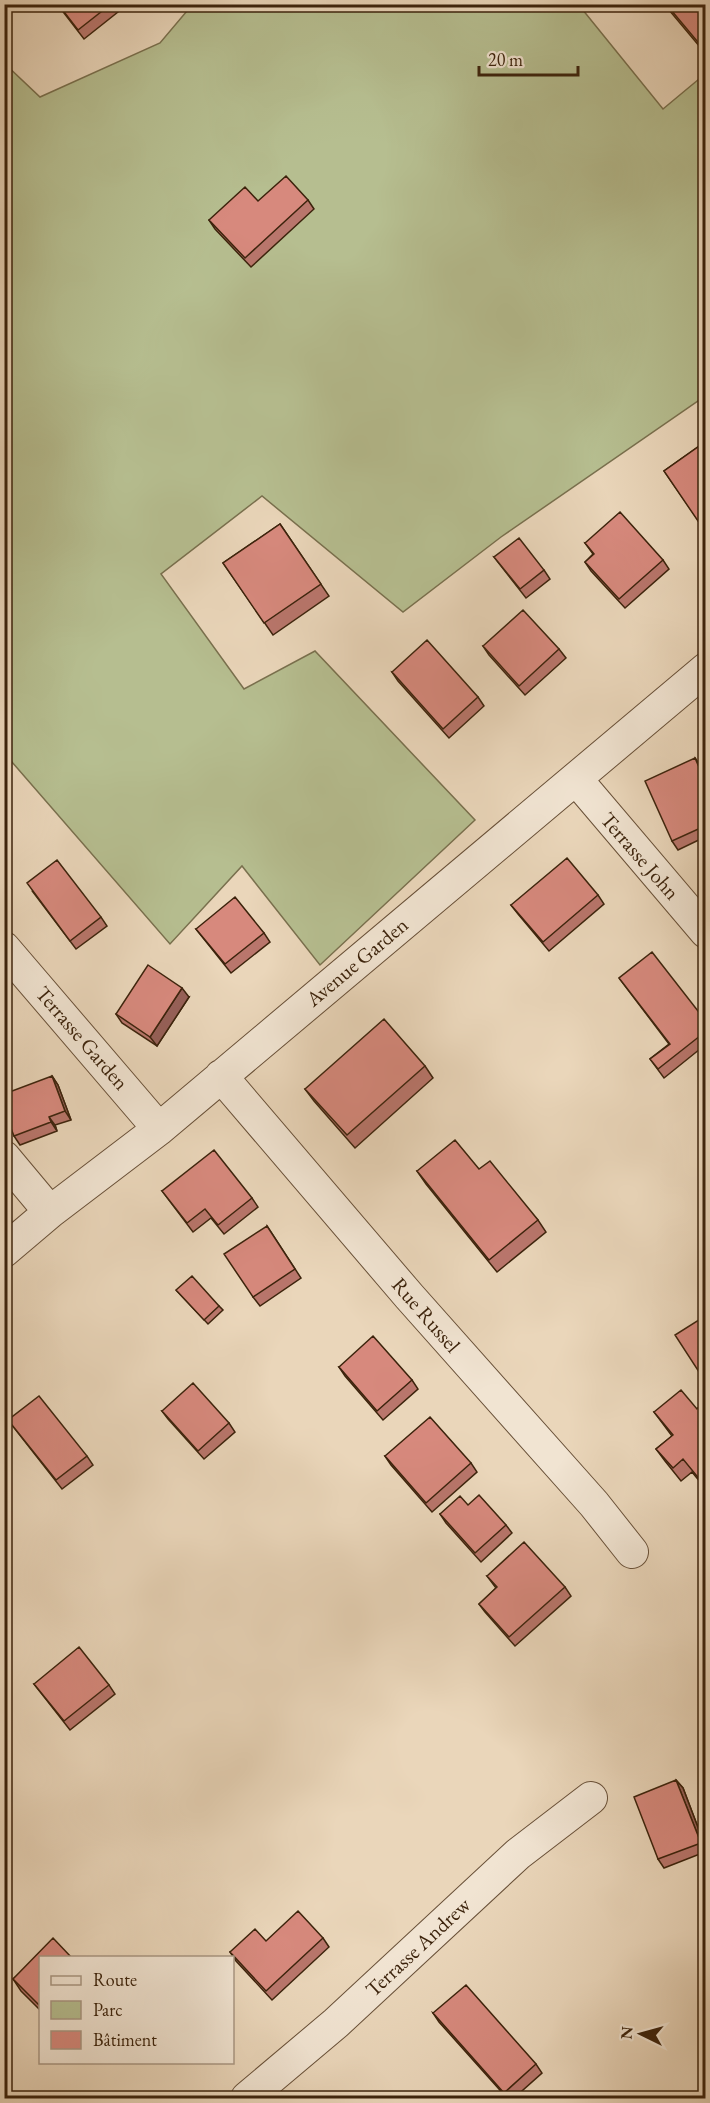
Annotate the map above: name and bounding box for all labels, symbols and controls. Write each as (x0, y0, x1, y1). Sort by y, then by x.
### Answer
scale bar (479, 39, 578, 77)
text: 20 m (488, 48, 523, 71)
street label: Terrasse John (595, 806, 686, 905)
street label: Avenue Garden (299, 911, 413, 1013)
street label: Terrasse Garden (30, 980, 135, 1095)
street label: Rue Russel (386, 1271, 467, 1358)
street label: Terrasse Andrew (359, 1891, 476, 2002)
legend (39, 1956, 234, 2064)
text: Route (93, 1968, 137, 1991)
text: Parc (93, 1998, 123, 2021)
north arrow (611, 2004, 671, 2064)
text: N (616, 2025, 638, 2040)
text: Bâtiment (93, 2028, 157, 2051)

